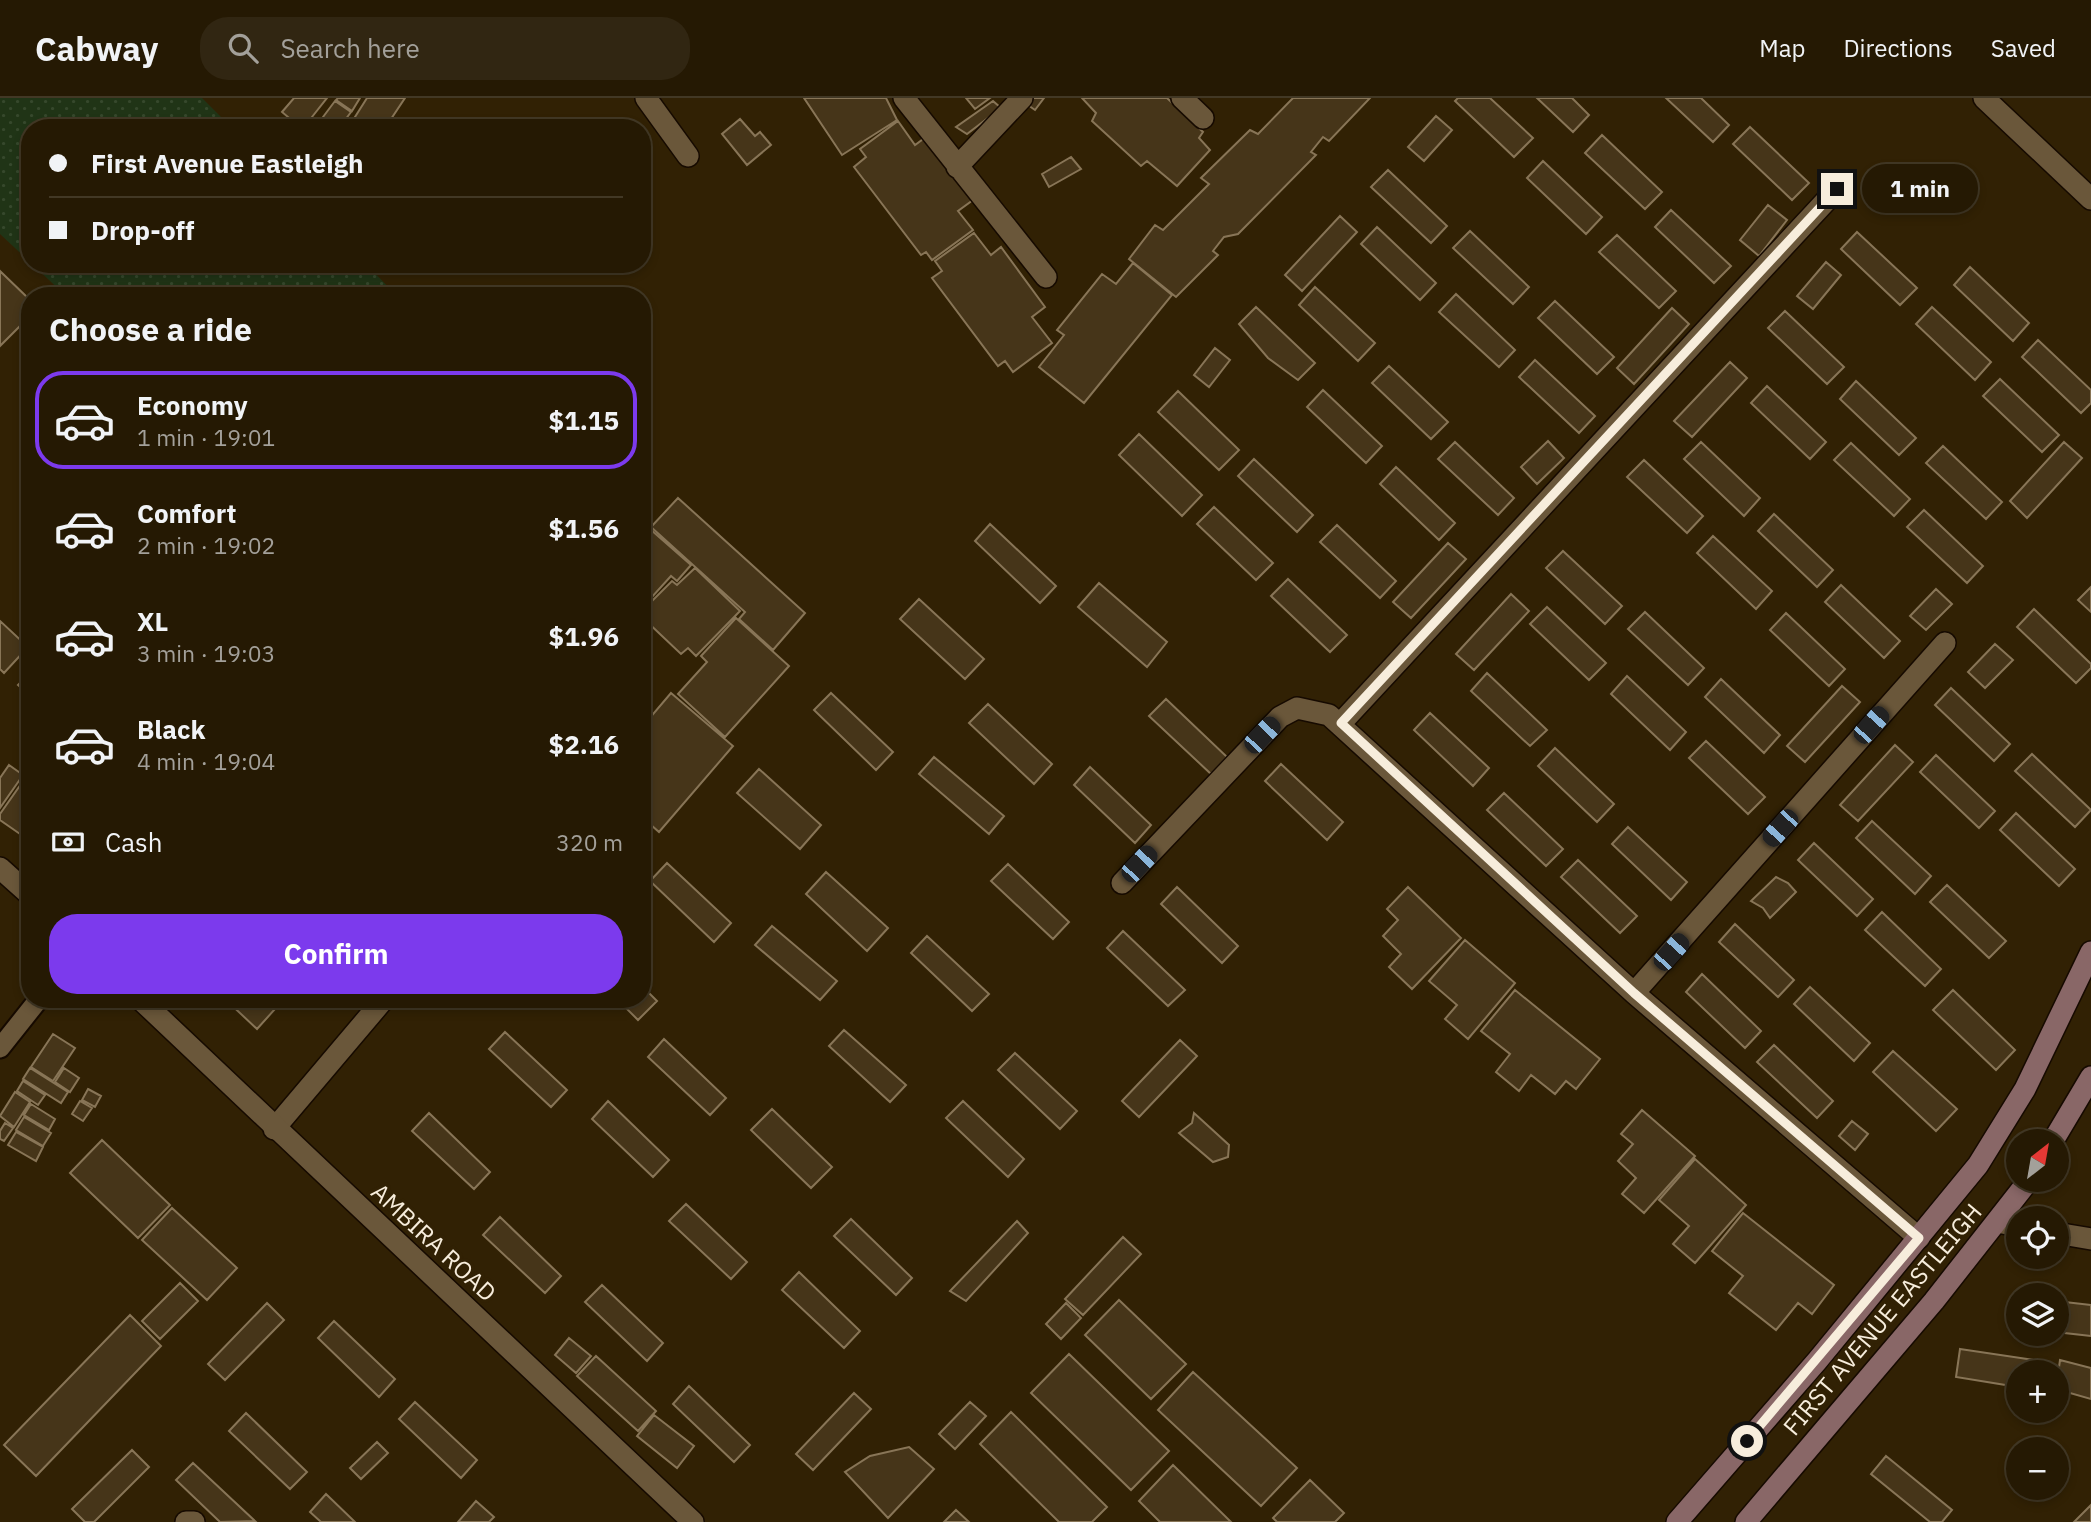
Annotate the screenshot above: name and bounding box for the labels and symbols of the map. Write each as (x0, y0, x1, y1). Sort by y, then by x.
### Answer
callout: 1 min (1862, 164, 1977, 214)
route end (1821, 173, 1853, 205)
car (1850, 702, 1893, 748)
car (1240, 713, 1285, 757)
car (1759, 805, 1802, 851)
car (1117, 841, 1162, 887)
car (1650, 929, 1693, 975)
north arrow (2006, 1129, 2068, 1192)
street label: AMBIRA ROAD (365, 1176, 503, 1308)
street label: FIRST AVENUE EASTLEIGH (1775, 1196, 1989, 1442)
route start (1731, 1425, 1763, 1457)

